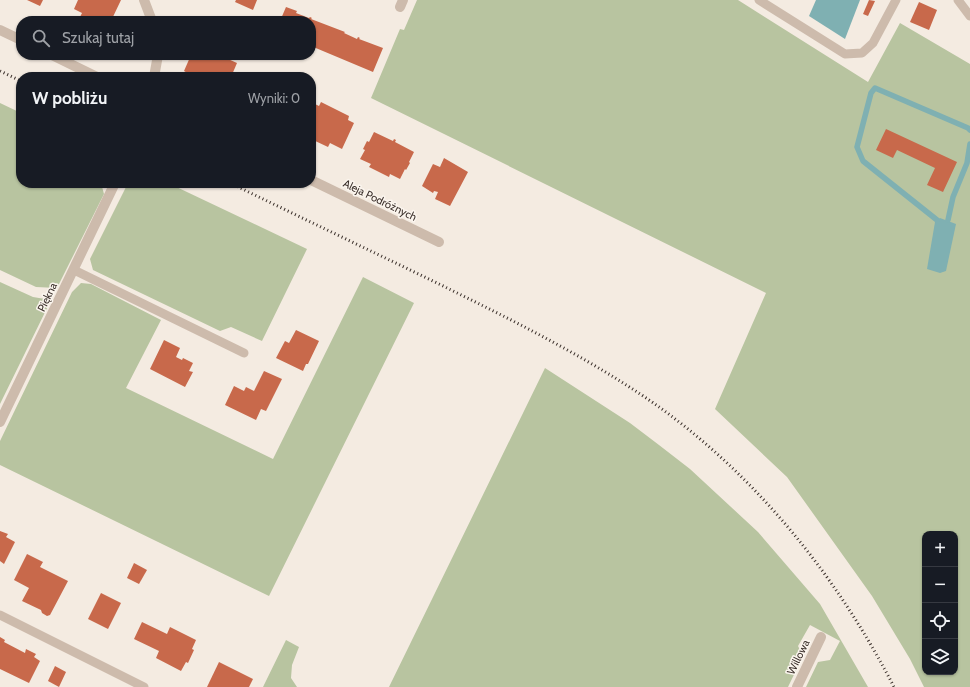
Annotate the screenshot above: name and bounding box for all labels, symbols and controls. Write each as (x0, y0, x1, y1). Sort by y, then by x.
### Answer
search box (16, 16, 316, 60)
icon: search (30, 27, 52, 49)
text: Szukaj tutaj (62, 29, 134, 47)
text: W pobliżu (32, 88, 107, 108)
text: Wyniki: 0 (248, 90, 300, 106)
street label: Aleja Podróżnych (341, 176, 419, 224)
street label: Piękna (34, 280, 60, 314)
map controls (922, 531, 958, 675)
button: + (922, 531, 958, 567)
button: − (922, 567, 958, 603)
button: locate (922, 603, 958, 639)
street label: Willowa (784, 637, 813, 677)
button: layers (922, 639, 958, 675)

